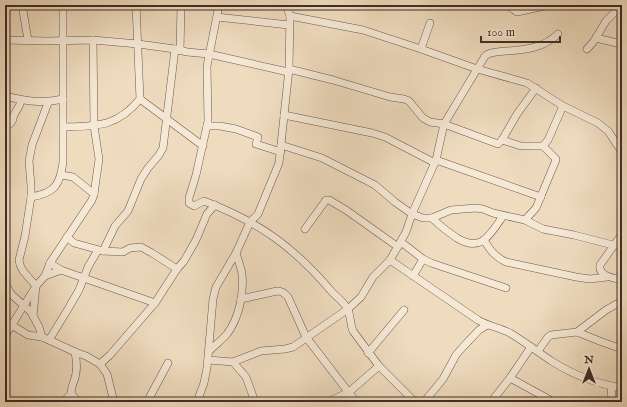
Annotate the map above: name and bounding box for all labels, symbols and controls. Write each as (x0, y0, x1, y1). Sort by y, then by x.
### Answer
scale bar (481, 18, 560, 44)
text: 100 m (487, 25, 515, 40)
north arrow (569, 349, 609, 389)
text: N (583, 353, 594, 367)

